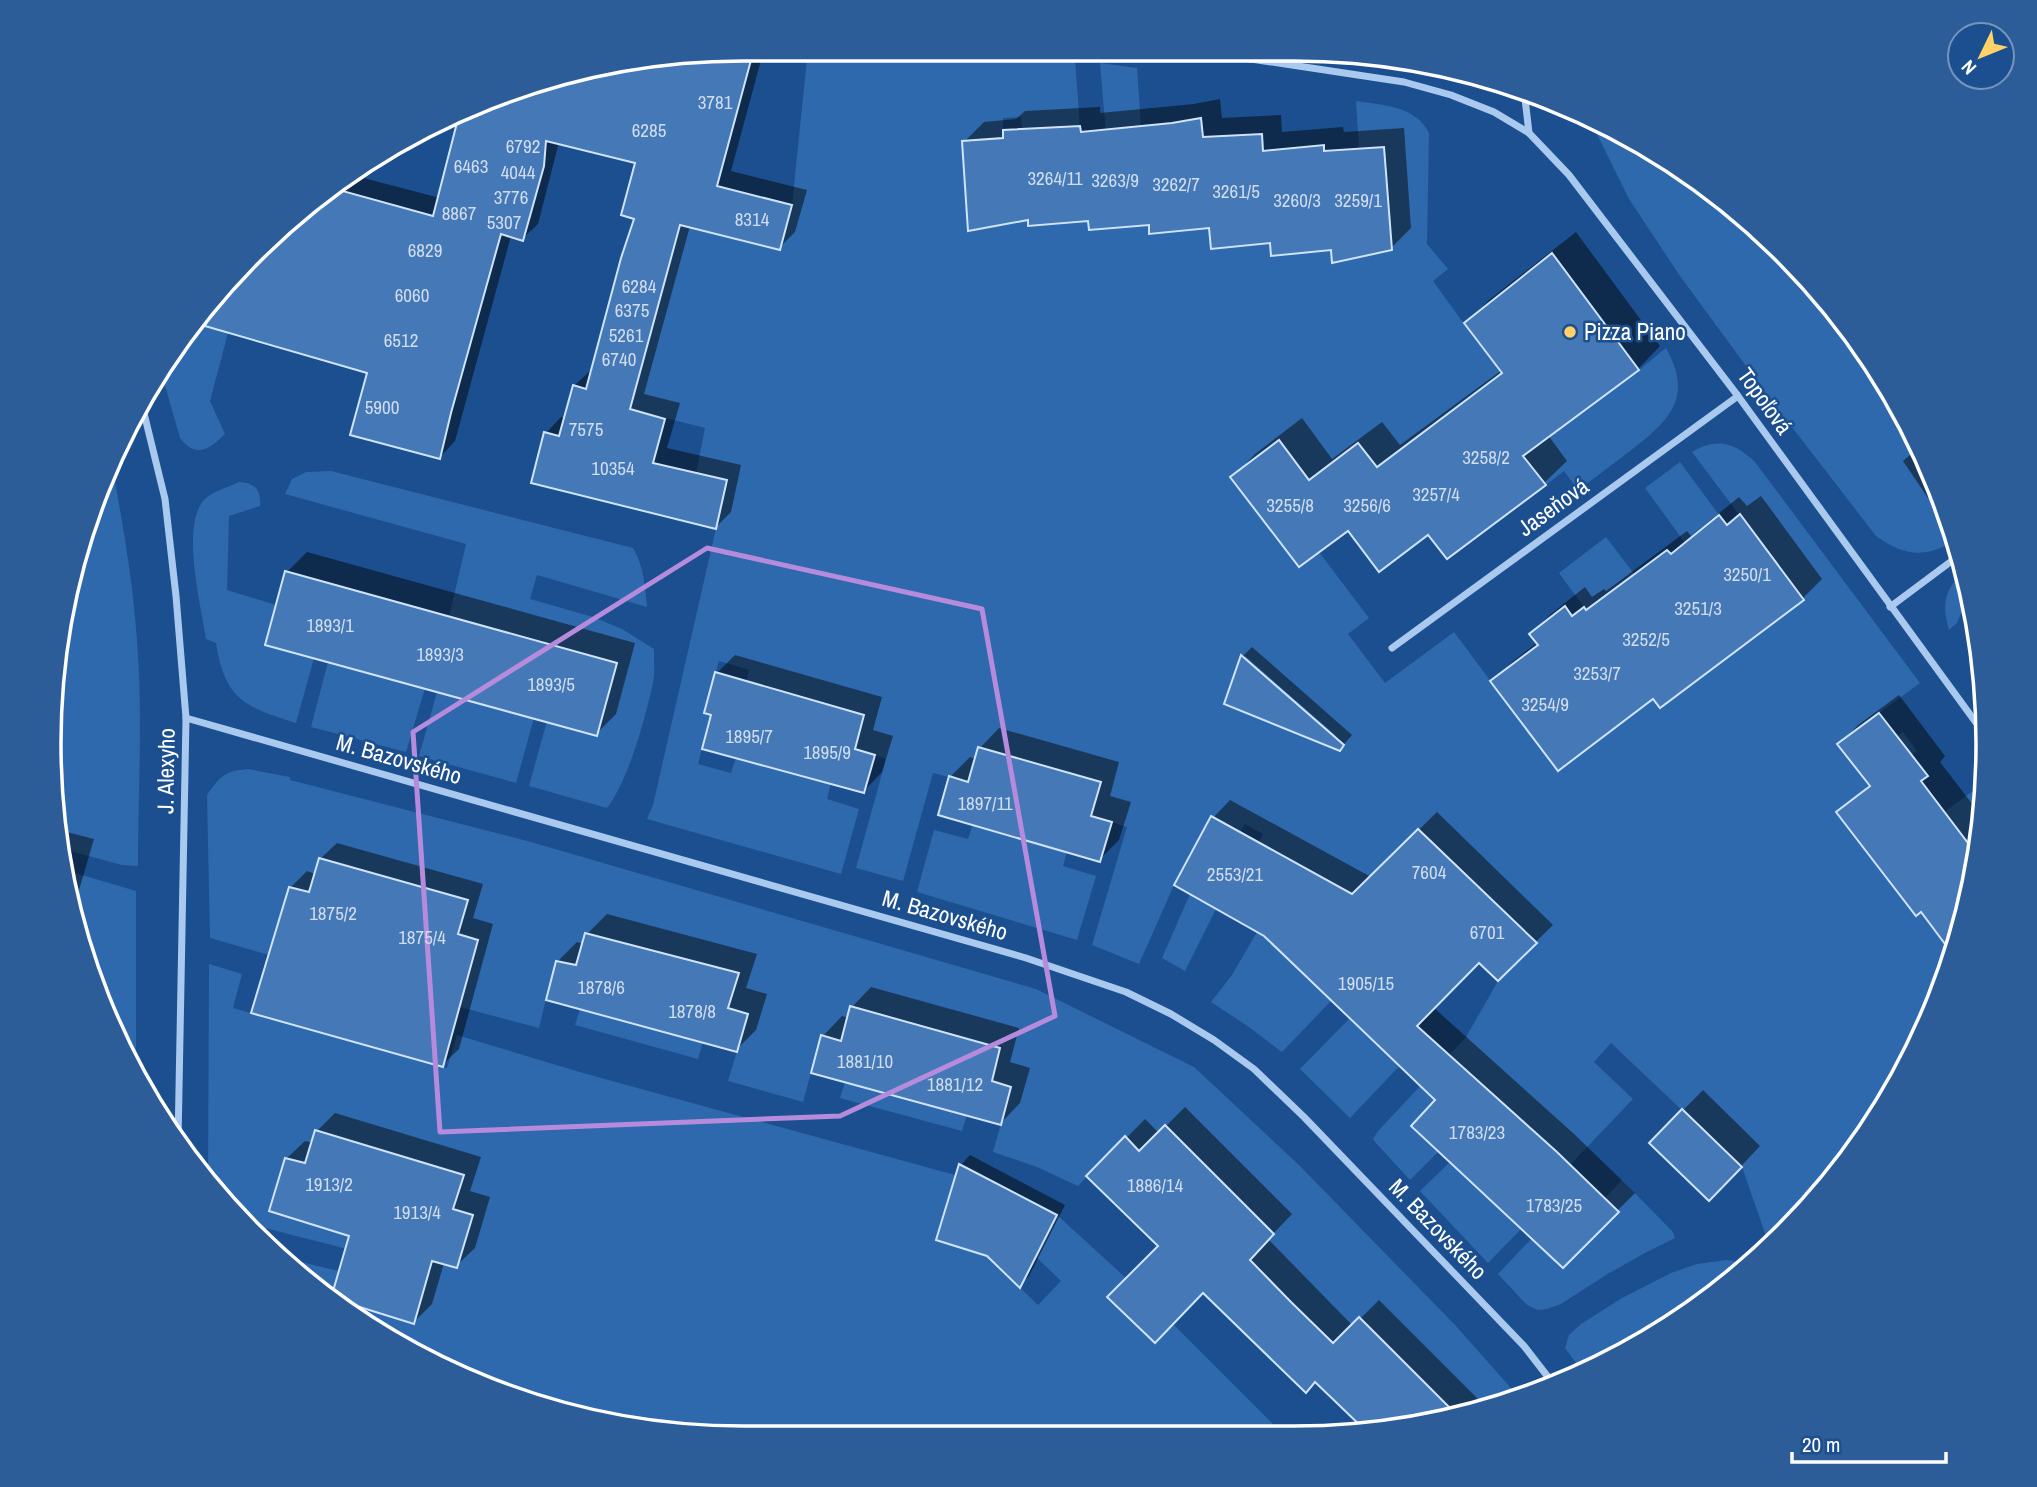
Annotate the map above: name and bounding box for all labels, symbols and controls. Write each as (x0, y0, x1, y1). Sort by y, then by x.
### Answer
north arrow (1946, 21, 2016, 91)
text: N (1955, 55, 1982, 81)
house number: 3781 (698, 89, 733, 115)
house number: 6285 (632, 117, 667, 143)
house number: 6792 (506, 133, 540, 159)
house number: 6463 (454, 153, 488, 179)
house number: 4044 (501, 159, 536, 185)
house number: 3264/11 (1027, 165, 1083, 191)
house number: 3263/9 (1091, 167, 1139, 193)
house number: 3262/7 (1152, 171, 1200, 197)
house number: 3261/5 (1212, 178, 1260, 204)
house number: 3776 (494, 184, 528, 210)
house number: 3260/3 (1273, 187, 1321, 213)
house number: 3259/1 (1334, 187, 1382, 213)
house number: 8867 (442, 200, 477, 226)
house number: 8314 (735, 206, 770, 232)
house number: 5307 (487, 209, 522, 235)
house number: 6829 (408, 237, 442, 263)
house number: 6284 (622, 273, 657, 299)
house number: 6060 (395, 282, 429, 308)
house number: 6375 (615, 297, 650, 323)
place label: Pizza Piano (1584, 316, 1686, 347)
house number: 5261 (609, 322, 644, 348)
marker: Pizza Piano (1562, 324, 1578, 340)
house number: 6512 (384, 327, 418, 353)
house number: 6740 (602, 346, 636, 372)
street label: Topoľová (1731, 361, 1800, 441)
house number: 5900 (365, 394, 399, 420)
house number: 7575 (569, 416, 604, 442)
house number: 3258/2 (1462, 444, 1510, 470)
house number: 10354 (591, 455, 635, 481)
street label: Jaseňová (1511, 470, 1595, 543)
house number: 3257/4 (1412, 481, 1460, 507)
house number: 3255/8 (1266, 492, 1314, 518)
house number: 3256/6 (1343, 492, 1391, 518)
house number: 3250/1 (1723, 561, 1771, 587)
house number: 3251/3 (1674, 595, 1722, 621)
house number: 1893/1 (306, 612, 354, 638)
house number: 3252/5 (1622, 626, 1670, 652)
house number: 1893/3 (416, 641, 464, 667)
house number: 3253/7 (1573, 660, 1621, 686)
house number: 1893/5 (527, 671, 575, 697)
house number: 3254/9 (1521, 691, 1569, 717)
house number: 1895/7 (725, 723, 773, 749)
street label: M. Bazovského (333, 726, 465, 791)
street label: J. Alexyho (149, 728, 182, 814)
house number: 1895/9 (803, 739, 851, 765)
house number: 1897/11 (957, 790, 1013, 816)
house number: 7604 (1412, 859, 1447, 885)
house number: 2553/21 (1207, 861, 1263, 887)
street label: M. Bazovského (879, 882, 1011, 947)
house number: 1875/2 (309, 900, 357, 926)
house number: 6701 (1470, 919, 1505, 945)
house number: 1875/4 (398, 924, 446, 950)
house number: 1905/15 (1338, 970, 1394, 996)
house number: 1878/6 (577, 974, 625, 1000)
house number: 1878/8 (668, 998, 716, 1024)
house number: 1881/10 (837, 1048, 893, 1074)
house number: 1881/12 (927, 1071, 983, 1097)
house number: 1783/23 (1449, 1119, 1505, 1145)
house number: 1913/2 (305, 1171, 353, 1197)
house number: 1886/14 (1127, 1172, 1183, 1198)
street label: M. Bazovského (1382, 1172, 1494, 1286)
house number: 1783/25 (1526, 1192, 1582, 1218)
house number: 1913/4 (393, 1199, 441, 1225)
scale bar (1792, 1420, 1946, 1464)
text: 20 m (1802, 1430, 1840, 1459)

